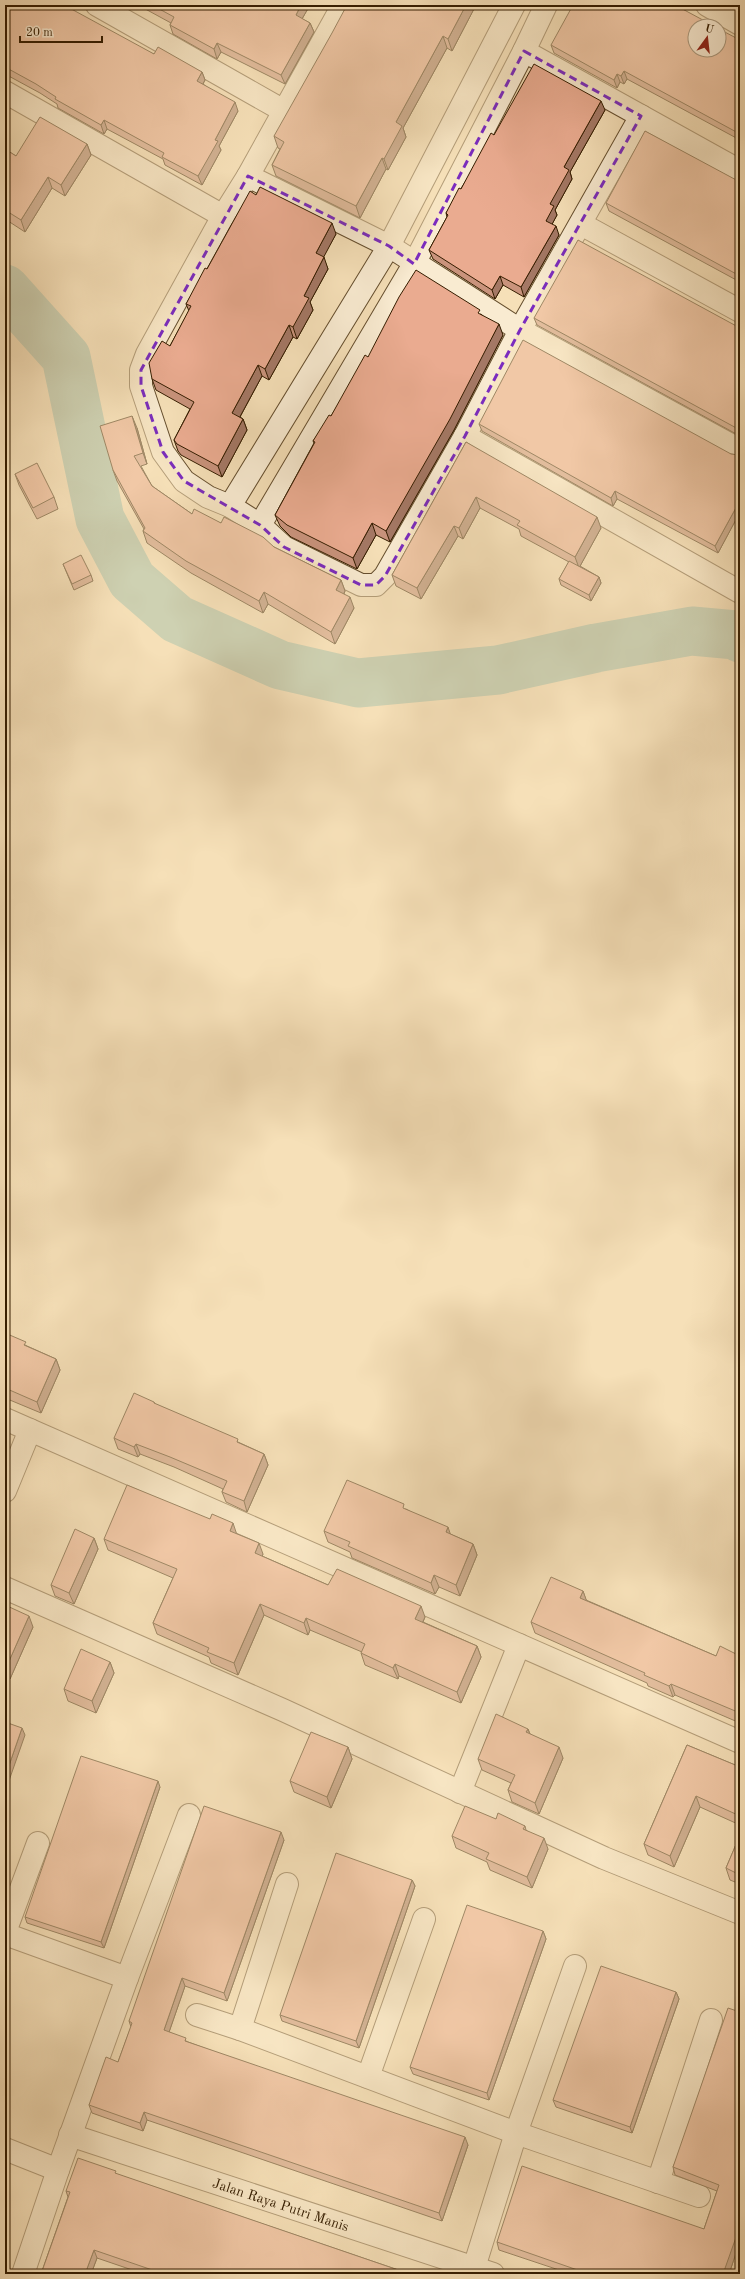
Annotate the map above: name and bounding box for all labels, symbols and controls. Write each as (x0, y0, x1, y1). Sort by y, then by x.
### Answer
scale bar (20, 18, 102, 44)
north arrow (687, 18, 727, 58)
text: U (704, 23, 715, 36)
text: 20 m (26, 27, 53, 39)
street label: Jalan Raya Putri Manis (211, 2176, 351, 2234)

